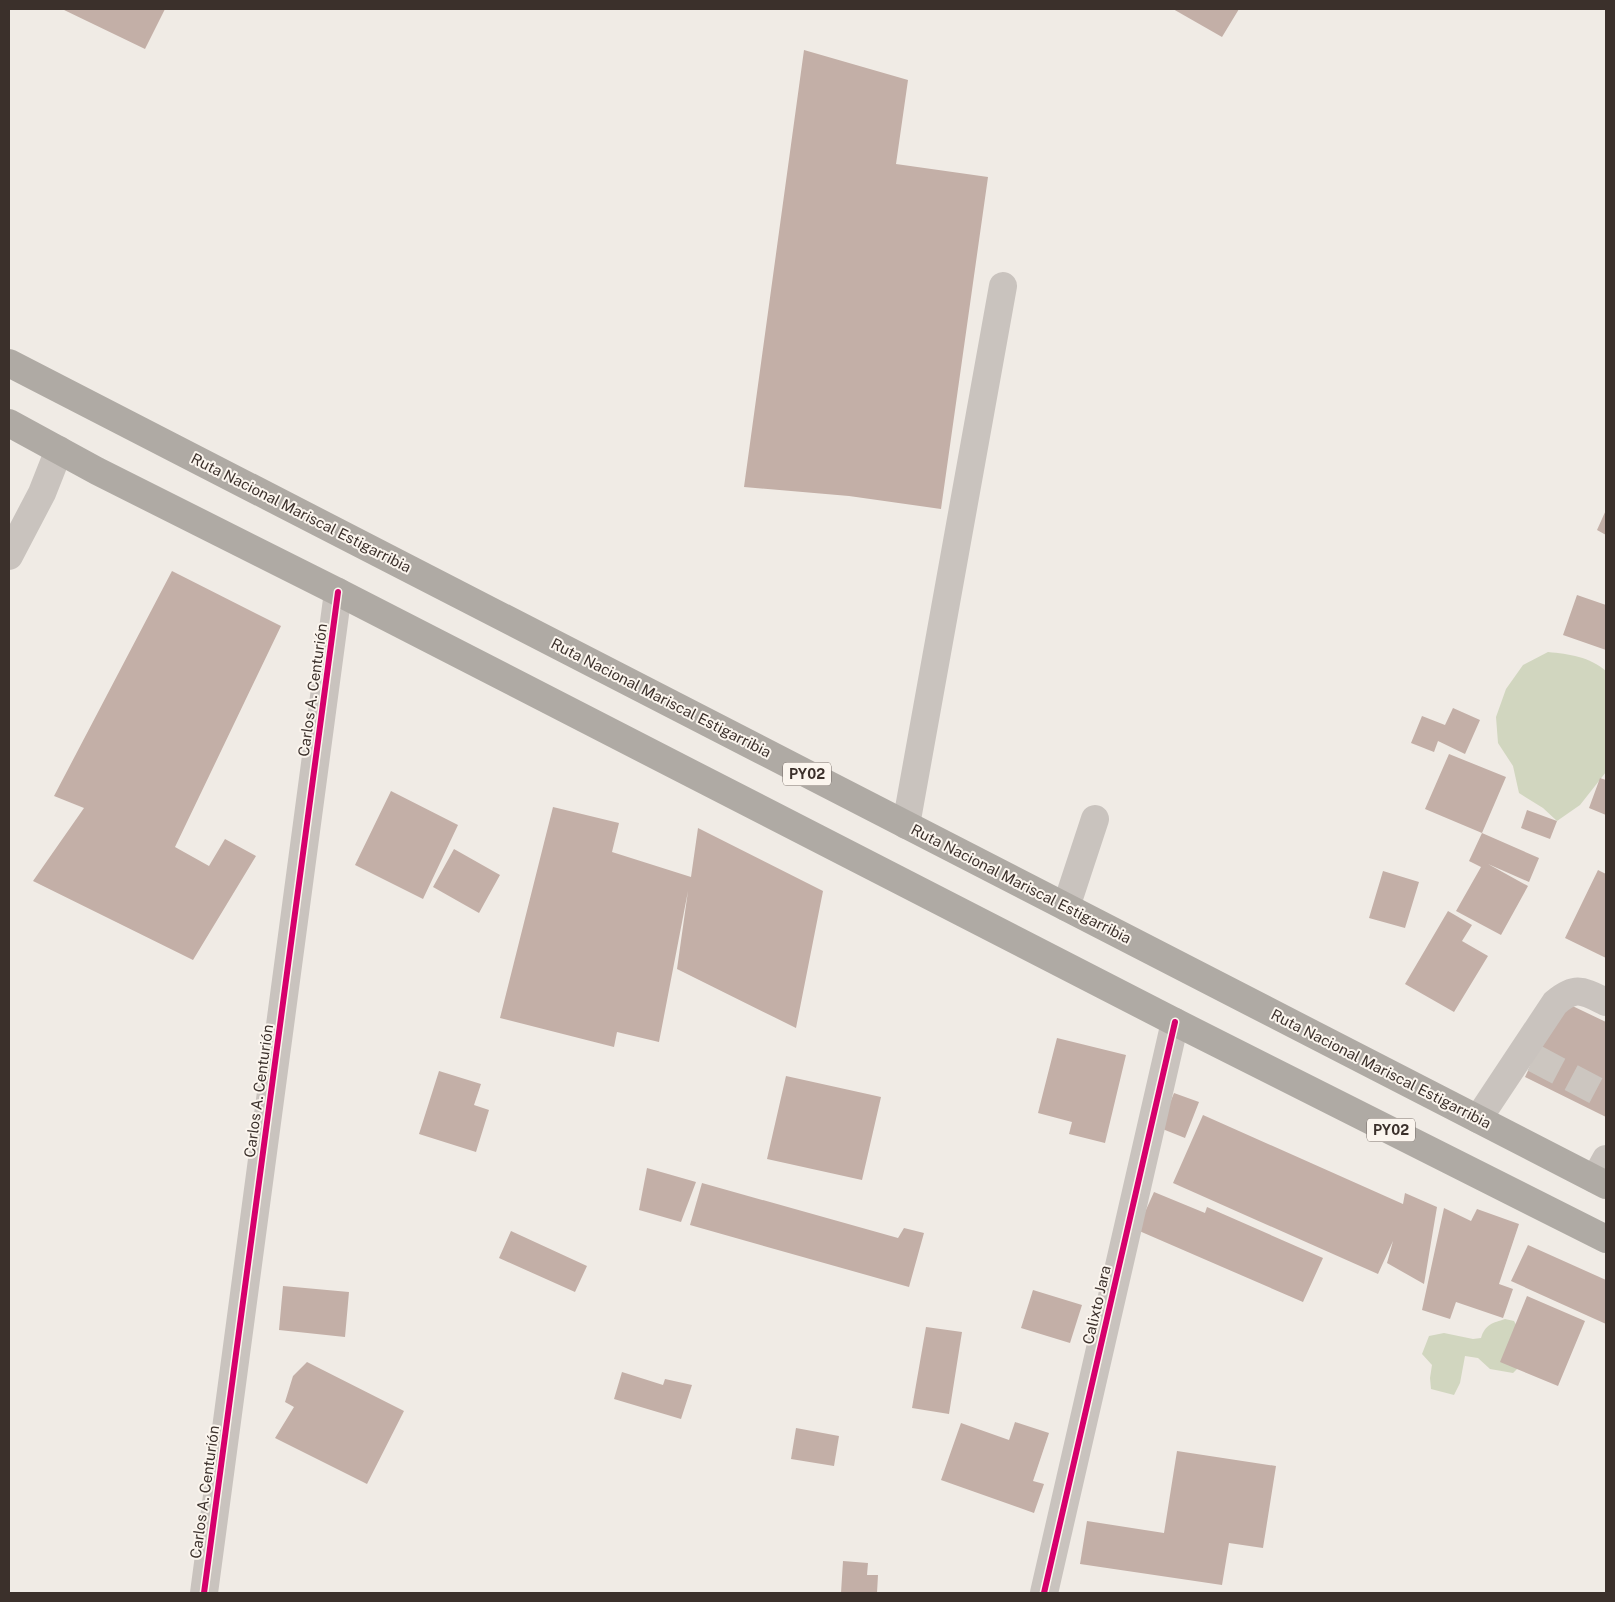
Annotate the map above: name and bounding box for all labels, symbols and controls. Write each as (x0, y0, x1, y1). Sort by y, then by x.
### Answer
street label: Ruta Nacional Mariscal Estigarribia (188, 449, 414, 576)
street label: Carlos A. Centurión (295, 622, 330, 758)
street label: Ruta Nacional Mariscal Estigarribia (548, 634, 774, 761)
road number: PY02 (783, 762, 831, 786)
street label: Ruta Nacional Mariscal Estigarribia (908, 820, 1134, 947)
street label: Ruta Nacional Mariscal Estigarribia (1268, 1005, 1494, 1132)
street label: Carlos A. Centurión (241, 1023, 276, 1159)
road number: PY02 (1367, 1118, 1415, 1142)
street label: Calixto Jara (1079, 1264, 1114, 1346)
street label: Carlos A. Centurión (187, 1424, 222, 1560)

